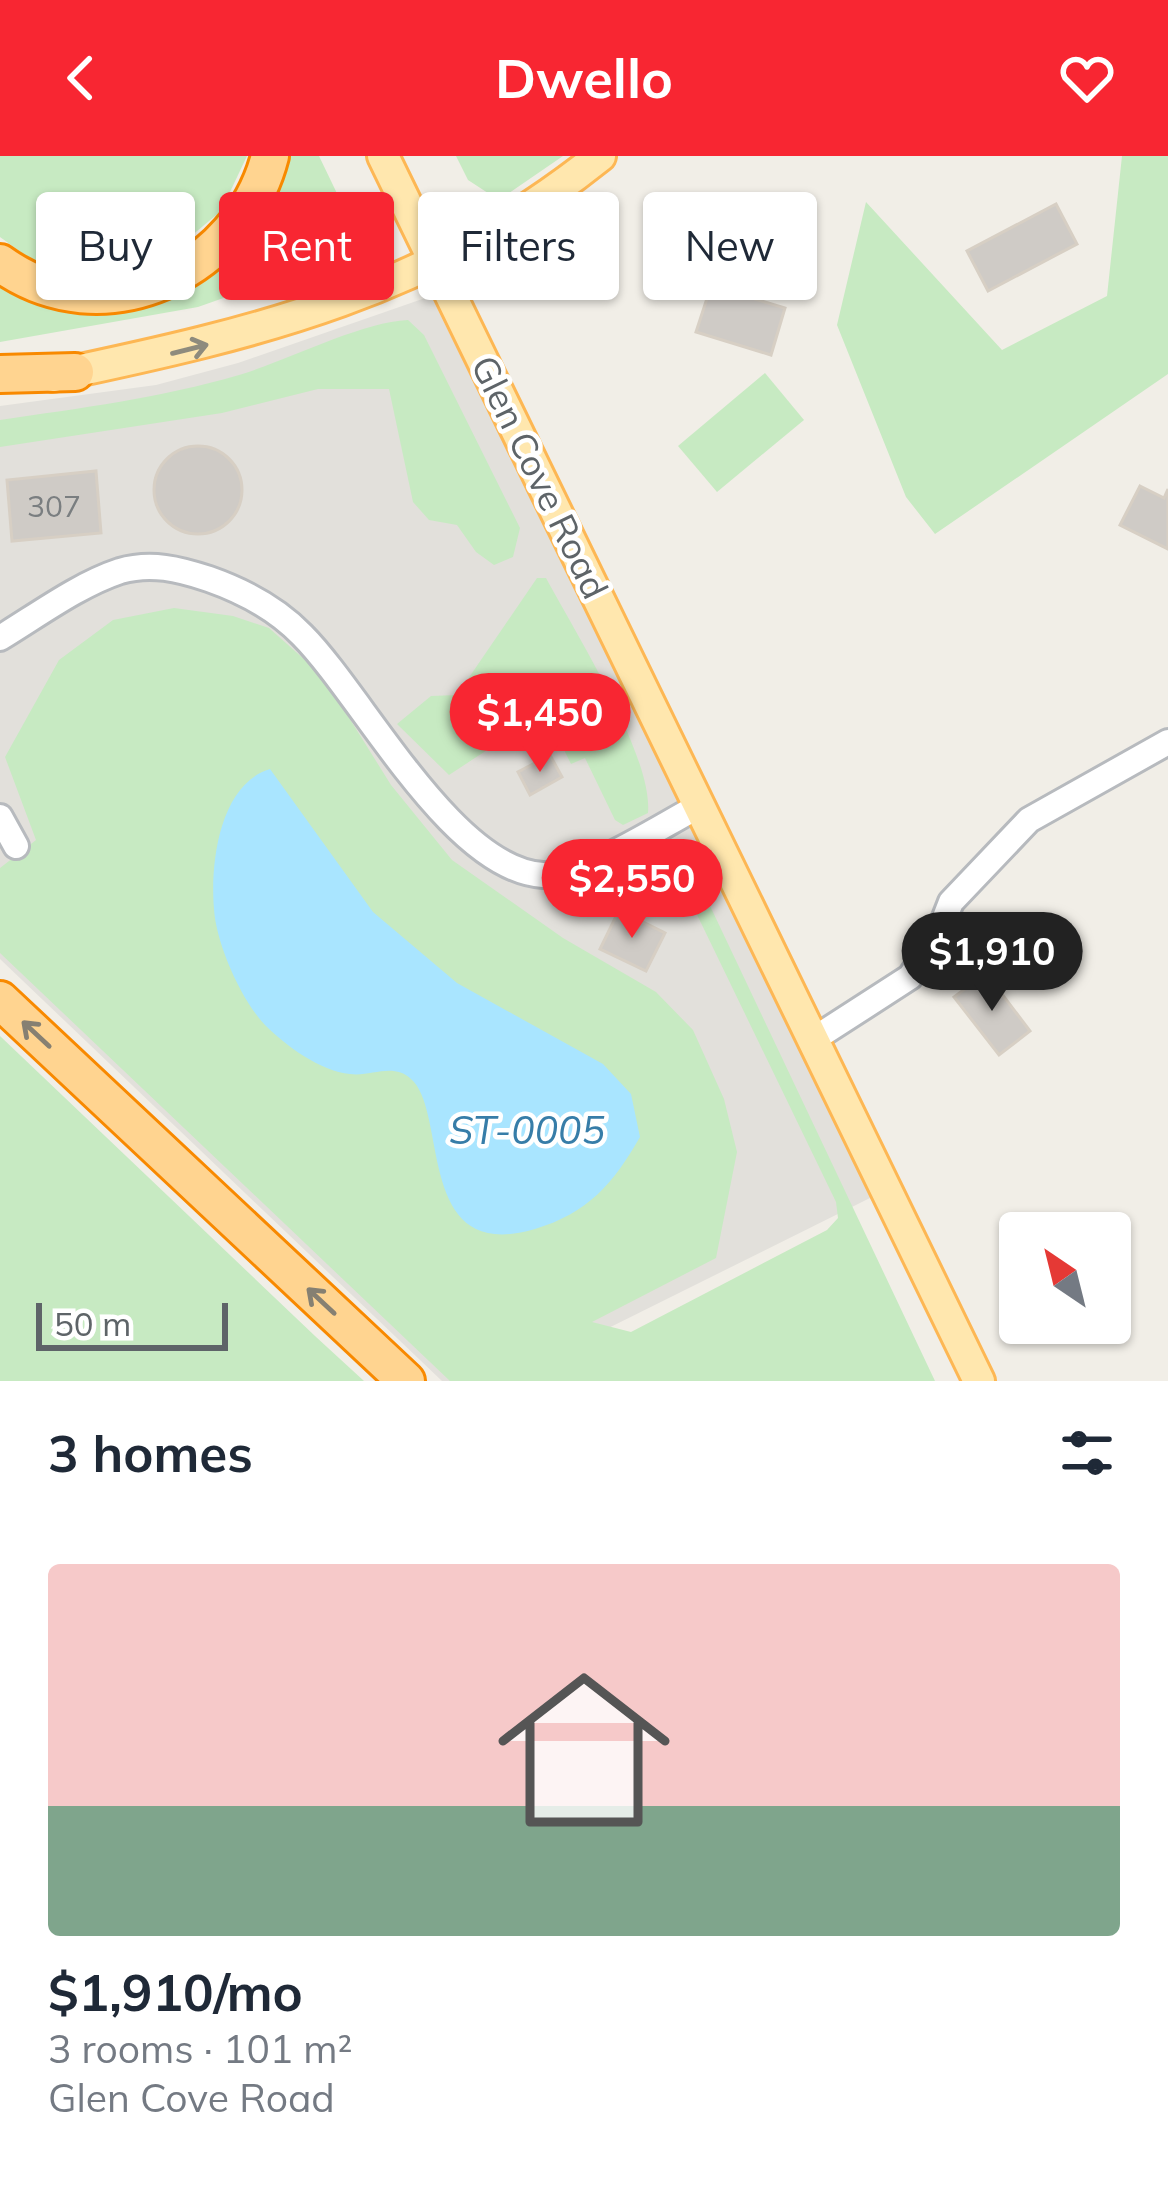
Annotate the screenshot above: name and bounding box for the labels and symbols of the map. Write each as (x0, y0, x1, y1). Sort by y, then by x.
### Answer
one-way arrow (170, 337, 208, 359)
street label: Glen Cove Road (462, 348, 619, 606)
house number: 307 (27, 487, 81, 525)
pin: $1,450 (442, 673, 638, 775)
pin: $2,550 (534, 839, 730, 941)
pin: $1,910 (894, 912, 1090, 1014)
one-way arrow (22, 1021, 52, 1049)
water label: ST-0005 (449, 1105, 605, 1154)
north arrow (999, 1212, 1131, 1344)
one-way arrow (306, 1288, 336, 1315)
scale bar (36, 1297, 228, 1350)

